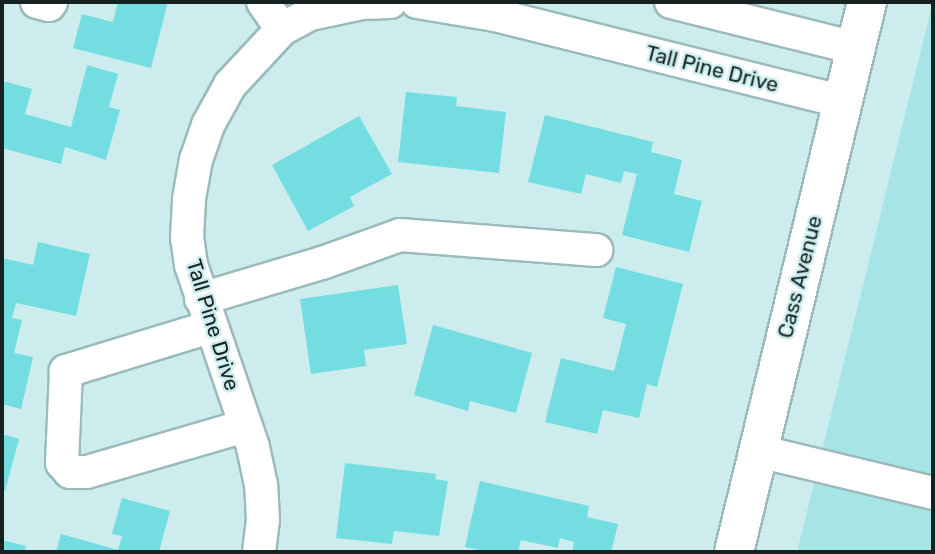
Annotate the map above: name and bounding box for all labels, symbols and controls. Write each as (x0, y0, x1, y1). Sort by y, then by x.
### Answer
street label: Tall Pine Drive (643, 40, 781, 98)
street label: Cass Avenue (773, 213, 827, 341)
street label: Tall Pine Drive (181, 256, 245, 394)

